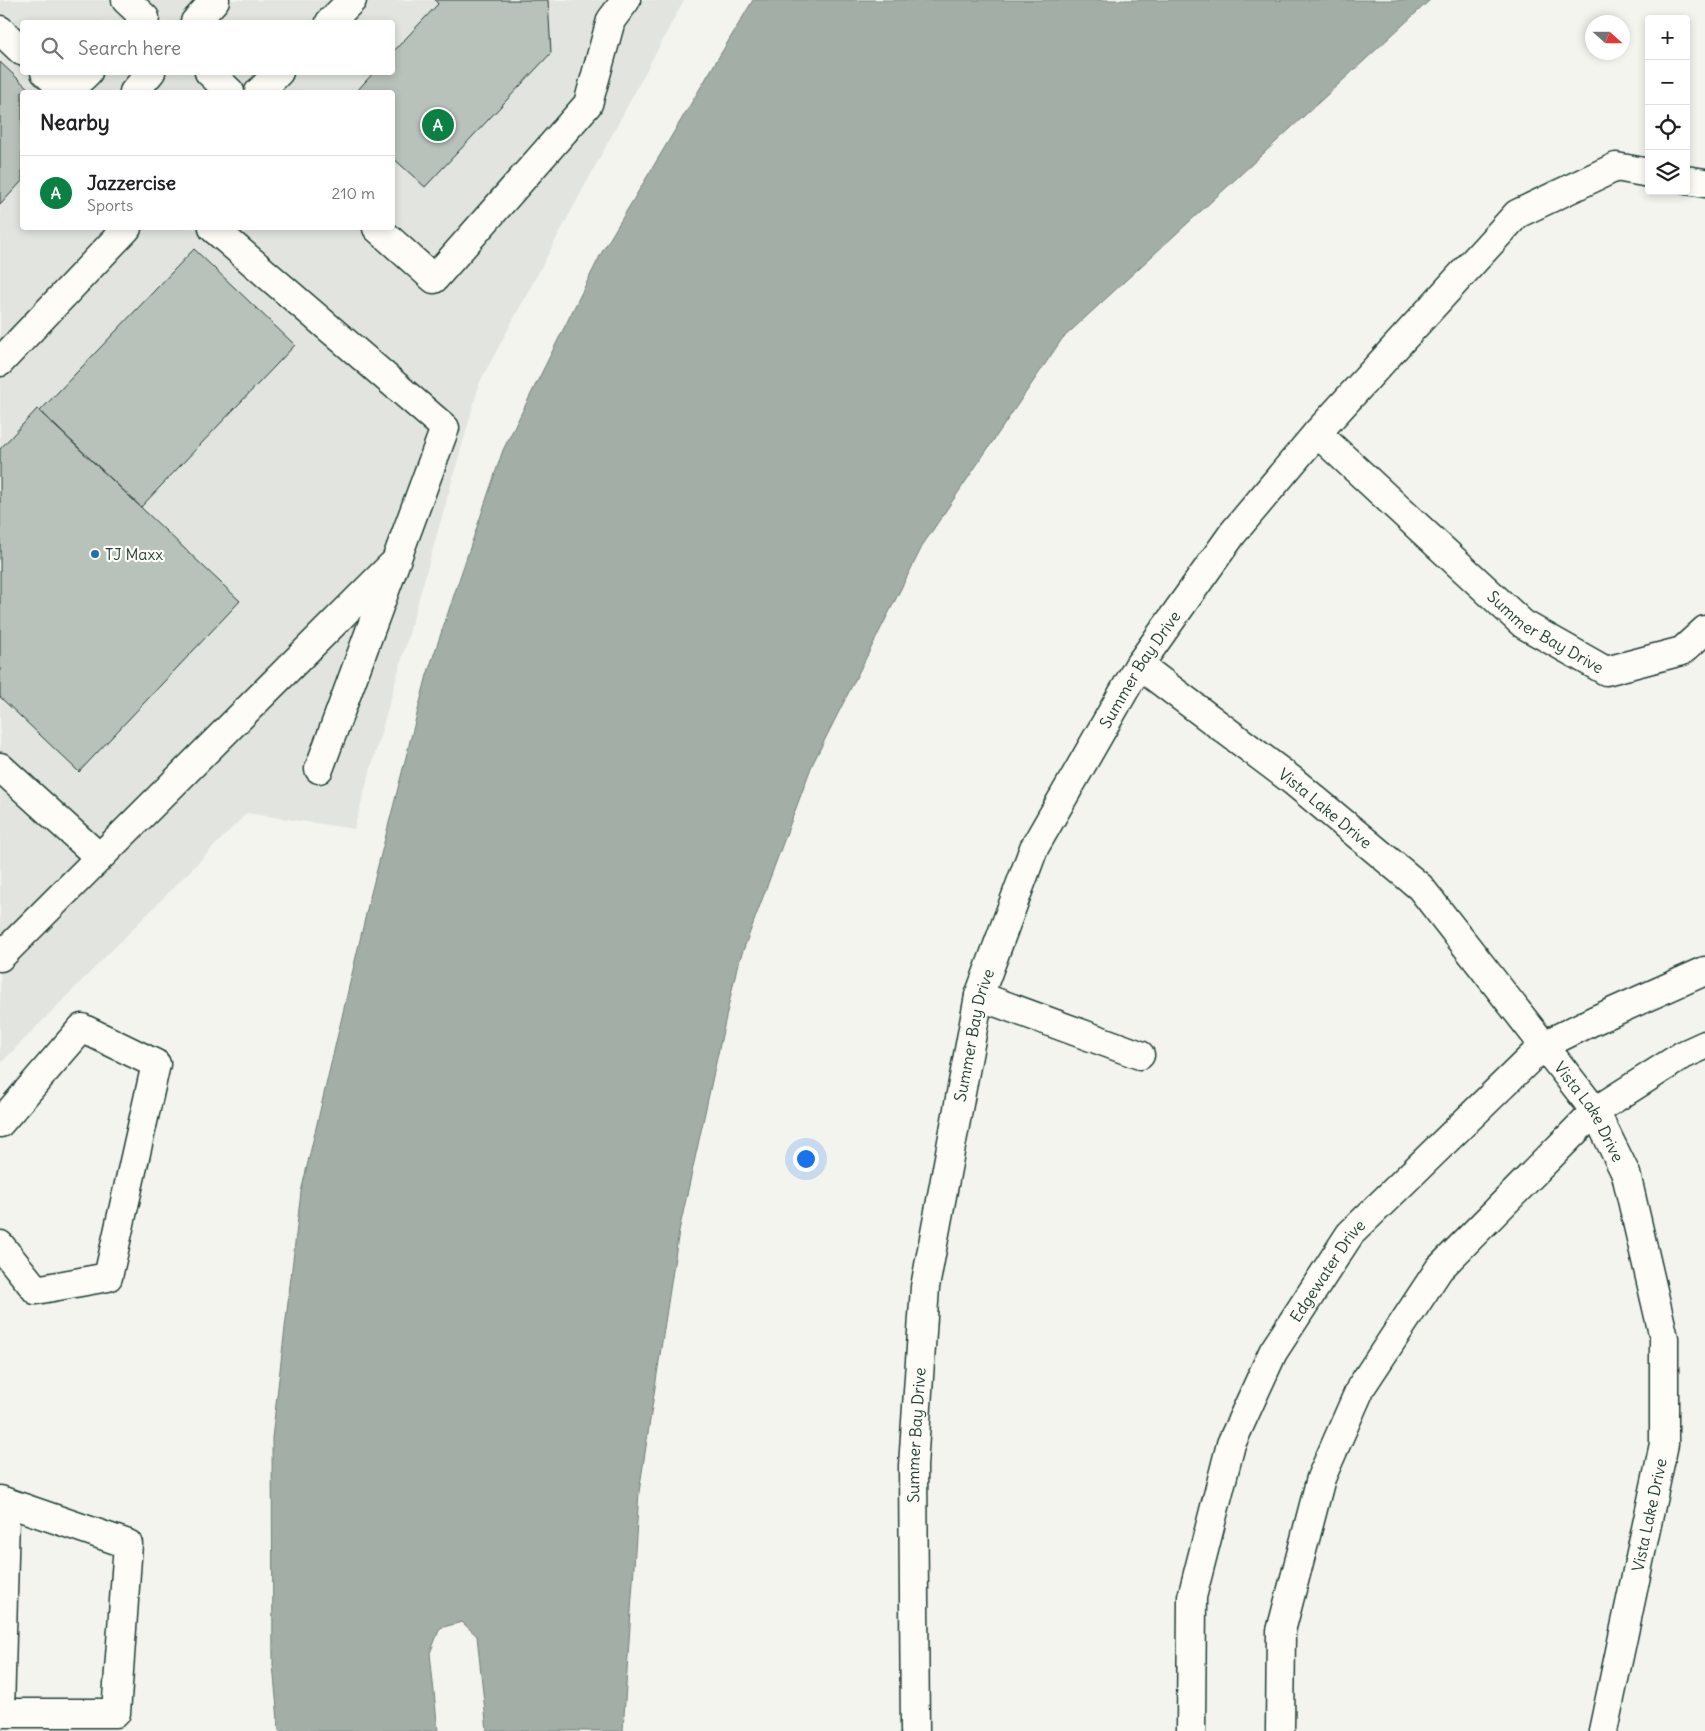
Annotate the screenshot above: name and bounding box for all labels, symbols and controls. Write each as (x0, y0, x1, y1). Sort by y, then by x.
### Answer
north arrow (1585, 15, 1630, 60)
map controls (1645, 15, 1690, 195)
button: + (1645, 15, 1690, 60)
search box (20, 20, 395, 75)
icon: search (38, 34, 66, 62)
text: Search here (78, 36, 181, 60)
button: − (1645, 60, 1690, 105)
button: locate (1645, 105, 1690, 150)
pin: A (422, 106, 454, 144)
text: Nearby (40, 109, 110, 136)
button: layers (1645, 150, 1690, 195)
text: Jazzercise (87, 171, 176, 195)
text: A (51, 183, 61, 203)
text: 210 m (332, 183, 375, 203)
text: Sports (87, 195, 133, 215)
place label: TJ Maxx (105, 544, 163, 564)
marker: TJ Maxx (89, 548, 101, 560)
street label: Summer Bay Drive (1483, 586, 1607, 677)
street label: Summer Bay Drive (1095, 607, 1185, 732)
street label: Vista Lake Drive (1275, 764, 1376, 853)
street label: Summer Bay Drive (950, 966, 998, 1103)
street label: Vista Lake Drive (1550, 1057, 1628, 1165)
your location (793, 1146, 819, 1172)
street label: Edgewater Drive (1285, 1215, 1369, 1326)
street label: Summer Bay Drive (903, 1367, 930, 1503)
street label: Vista Lake Drive (1627, 1457, 1671, 1573)

